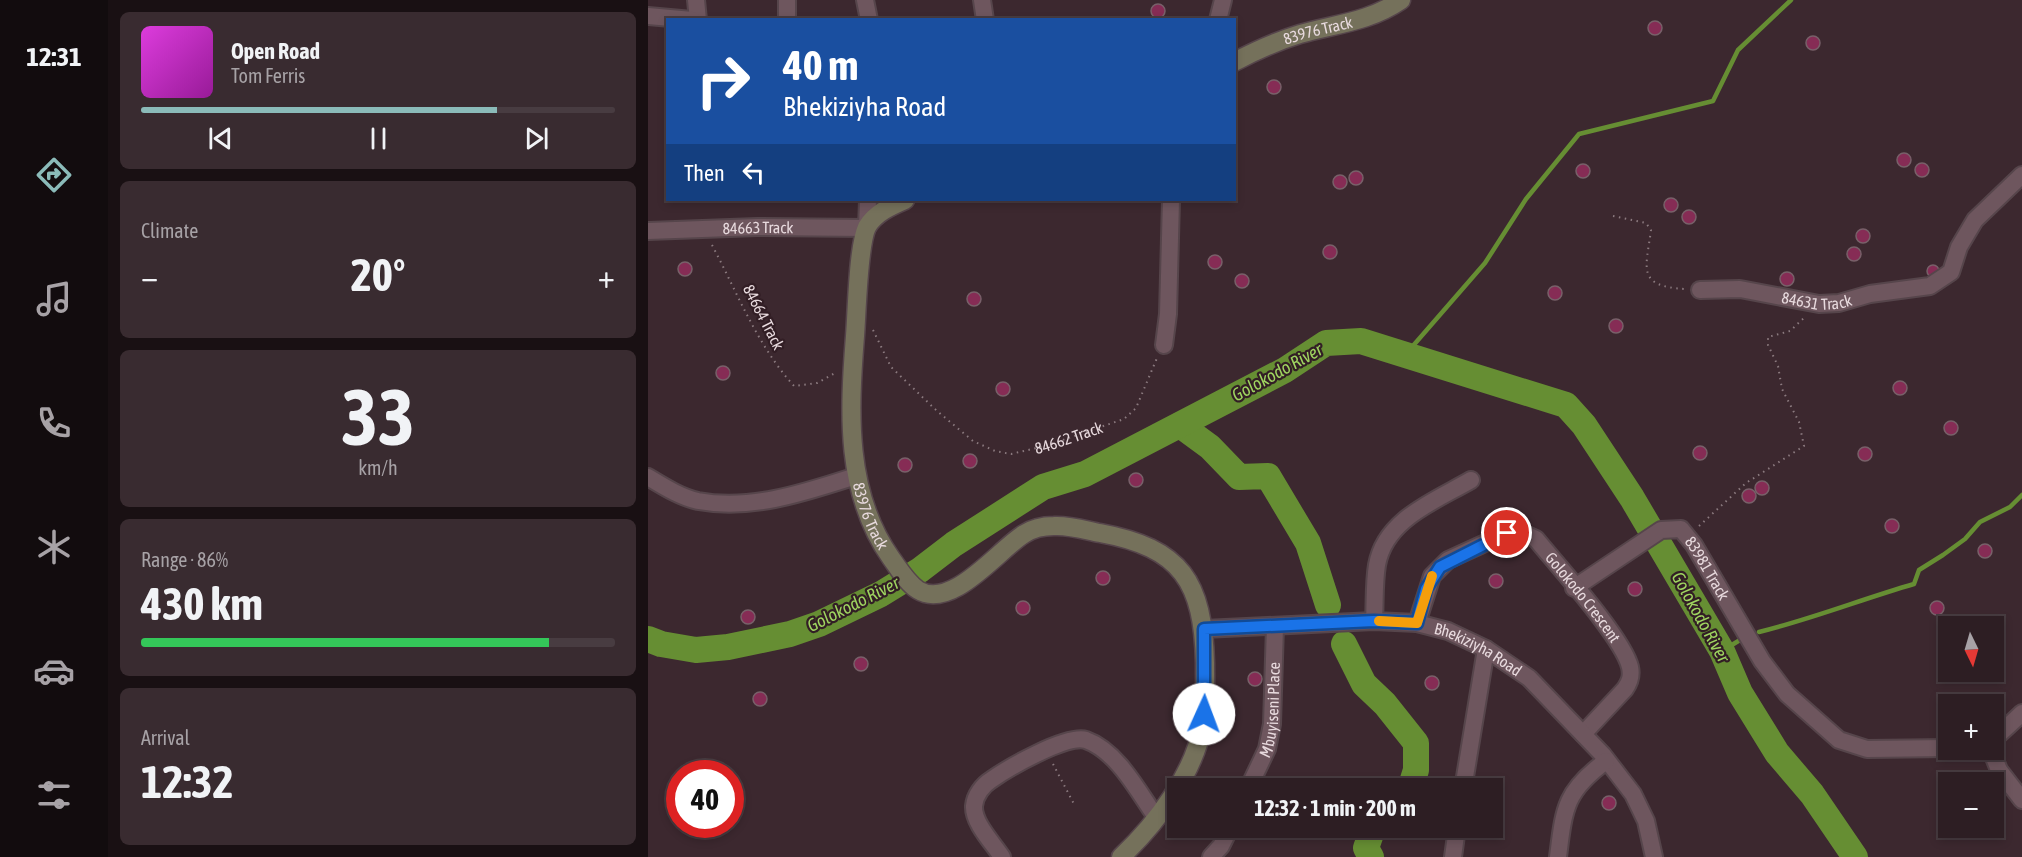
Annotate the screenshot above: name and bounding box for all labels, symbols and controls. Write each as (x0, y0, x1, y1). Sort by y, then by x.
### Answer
street label: 83976 Track (1281, 13, 1354, 48)
text: Open Road (231, 38, 320, 64)
text: 12:31 (26, 41, 82, 72)
text: 40 m (783, 41, 858, 89)
icon: right (684, 42, 762, 120)
text: Tom Ferris (231, 64, 305, 87)
text: Bhekiziyha Road (783, 91, 946, 122)
icon: previous (204, 122, 237, 155)
icon: pause (362, 122, 395, 155)
icon: next (520, 122, 553, 155)
icon: directions (33, 154, 75, 196)
icon: left (737, 156, 770, 189)
text: Then (684, 160, 725, 186)
street label: 84663 Track (722, 218, 793, 237)
text: Climate (141, 219, 198, 242)
text: 20° (351, 249, 405, 301)
text: − (141, 257, 158, 295)
text: + (598, 257, 615, 295)
icon: music (33, 278, 75, 320)
street label: 84664 Track (740, 281, 788, 353)
street label: 84631 Track (1780, 288, 1854, 313)
water label: Golokodo River (1228, 338, 1327, 405)
text: 33 (341, 372, 415, 462)
icon: phone (33, 402, 75, 444)
street label: 84662 Track (1033, 418, 1105, 457)
text: km/h (358, 456, 398, 479)
street label: 83976 Track (850, 481, 892, 553)
pin (1481, 507, 1532, 558)
icon: arrive (1490, 516, 1523, 549)
icon: climate (33, 526, 75, 568)
street label: 83981 Track (1682, 533, 1733, 603)
text: Range · 86% (141, 548, 228, 571)
street label: Golokodo Crescent (1542, 548, 1625, 646)
water label: Golokodo River (1668, 568, 1735, 667)
water label: Golokodo River (804, 572, 903, 636)
text: 430 km (141, 578, 263, 630)
north arrow (1938, 616, 2004, 682)
map controls (1938, 616, 2004, 838)
street label: Bhekiziyha Road (1432, 619, 1525, 679)
icon: car (33, 650, 75, 692)
street label: Mbuyiseni Place (1255, 662, 1283, 760)
position arrow (1172, 682, 1236, 746)
button: + (1938, 694, 2004, 760)
text: Arrival (141, 726, 190, 749)
text: 12:32 (141, 756, 234, 808)
speed limit sign: 40 (666, 760, 744, 838)
button: − (1938, 772, 2004, 838)
icon: filters (33, 774, 75, 816)
text: 12:32 · 1 min · 200 m (1254, 795, 1416, 821)

